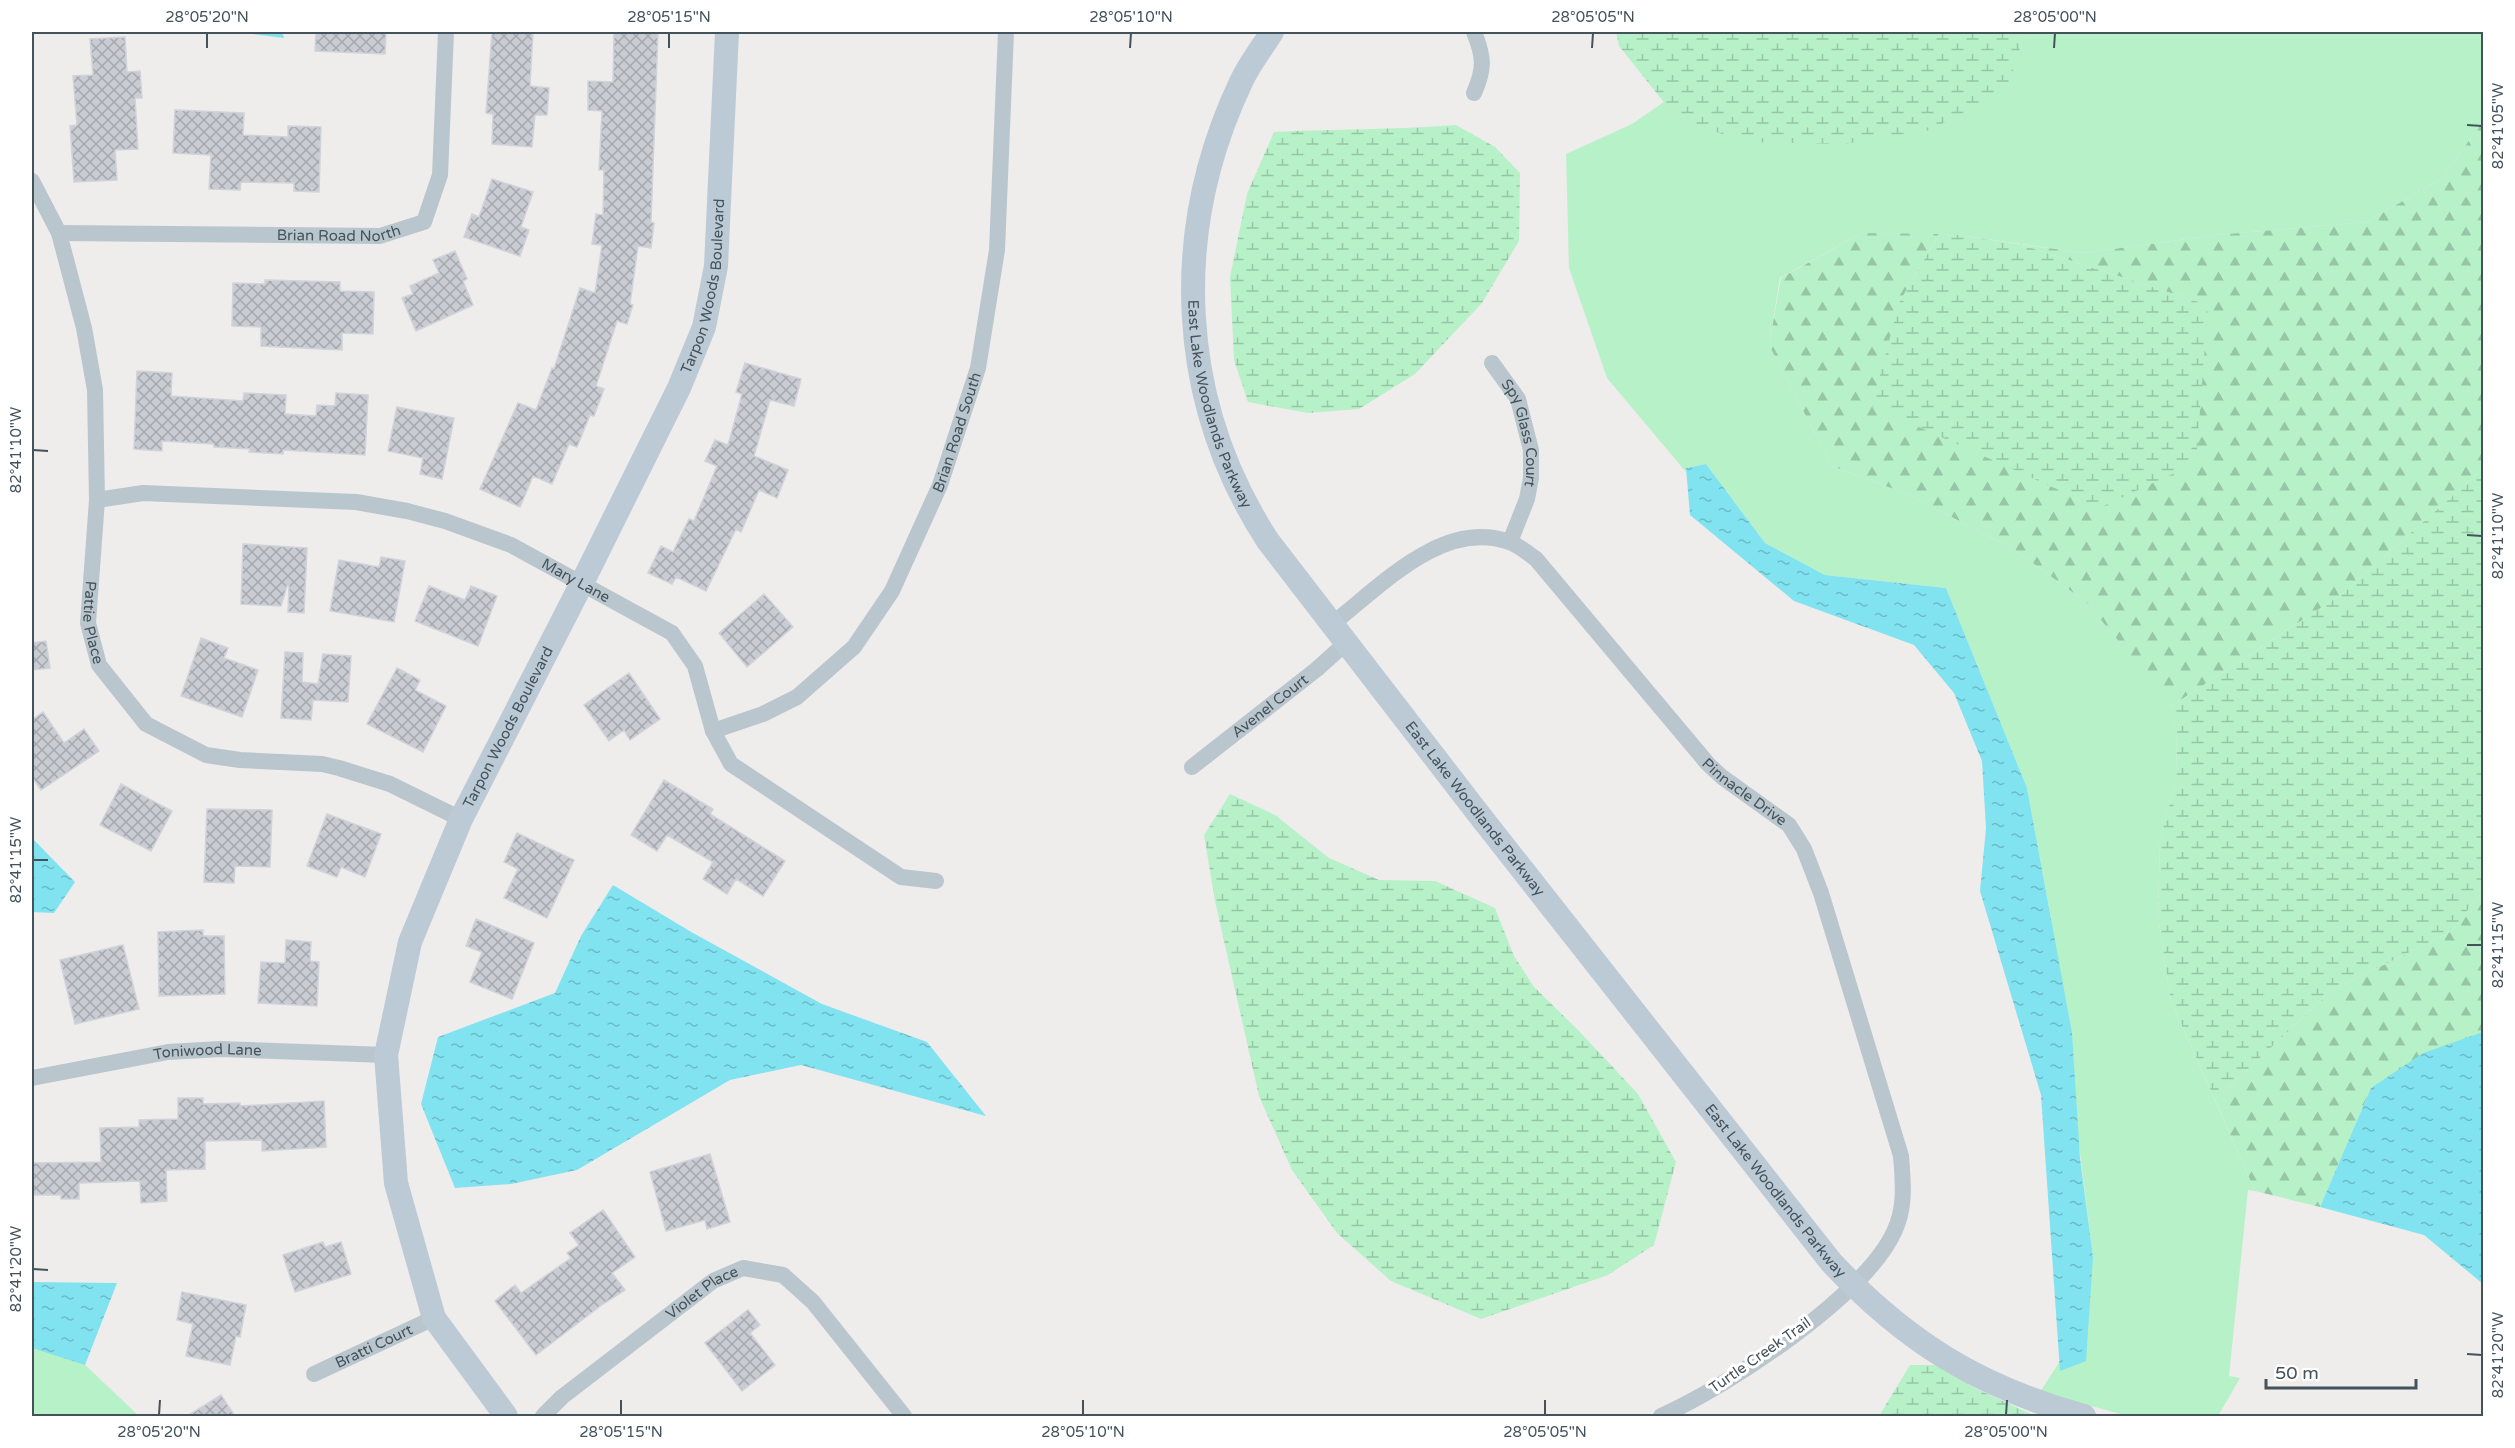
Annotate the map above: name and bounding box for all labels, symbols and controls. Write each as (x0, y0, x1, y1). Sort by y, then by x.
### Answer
text: 28°05'20"N (165, 8, 249, 26)
text: 28°05'15"N (627, 8, 711, 26)
text: 28°05'10"N (1089, 8, 1173, 26)
text: 28°05'05"N (1551, 8, 1635, 26)
text: 28°05'00"N (2013, 8, 2097, 26)
text: 82°41'05"W (2489, 83, 2507, 169)
street label: Tarpon Woods Boulevard (677, 198, 728, 376)
street label: Brian Road North (277, 221, 403, 245)
street label: East Lake Woodlands Parkway (1184, 299, 1256, 511)
street label: Brian Road South (929, 370, 985, 495)
street label: Spy Glass Court (1498, 375, 1540, 489)
text: 82°41'10"W (7, 407, 25, 493)
text: 82°41'10"W (2489, 493, 2507, 579)
street label: Mary Lane (539, 555, 613, 606)
street label: Pattie Place (79, 580, 107, 666)
street label: Tarpon Woods Boulevard (459, 643, 557, 811)
street label: Avenel Court (1228, 670, 1312, 741)
street label: East Lake Woodlands Parkway (1401, 718, 1549, 900)
street label: Pinnacle Drive (1698, 754, 1790, 830)
text: 82°41'15"W (7, 817, 25, 903)
text: 82°41'15"W (2489, 902, 2507, 988)
street label: Toniwood Lane (152, 1040, 262, 1064)
street label: East Lake Woodlands Parkway (1701, 1100, 1850, 1281)
text: 82°41'20"W (7, 1226, 25, 1312)
street label: Violet Place (662, 1262, 741, 1323)
text: 82°41'20"W (2489, 1312, 2507, 1398)
street label: Turtle Creek Trail (1706, 1313, 1814, 1397)
street label: Bratti Court (332, 1320, 416, 1372)
scale bar (2266, 1352, 2416, 1390)
text: 50 m (2275, 1362, 2319, 1384)
text: 28°05'20"N (117, 1423, 201, 1441)
text: 28°05'15"N (579, 1423, 663, 1441)
text: 28°05'10"N (1041, 1423, 1125, 1441)
text: 28°05'05"N (1503, 1423, 1587, 1441)
text: 28°05'00"N (1964, 1423, 2048, 1441)

